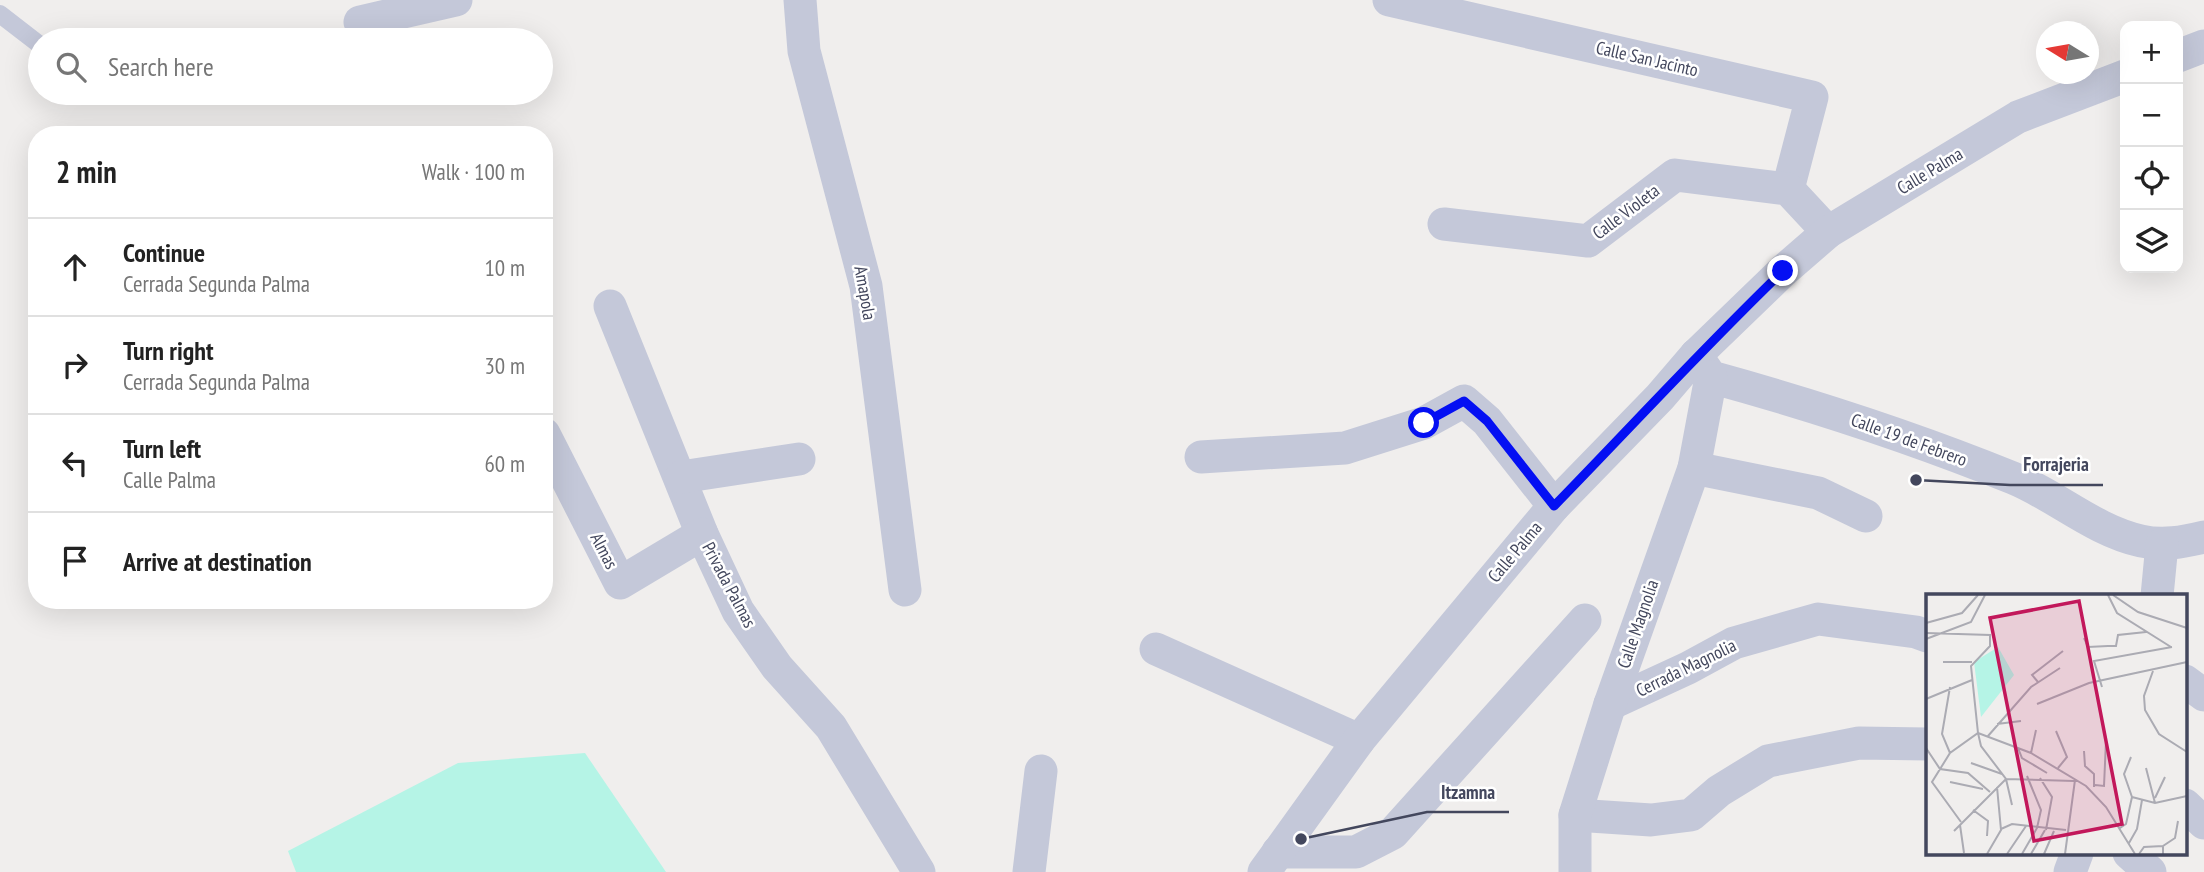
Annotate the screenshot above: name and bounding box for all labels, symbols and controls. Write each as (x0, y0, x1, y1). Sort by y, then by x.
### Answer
north arrow (2036, 21, 2099, 84)
map controls (2120, 21, 2183, 273)
button: + (2120, 21, 2183, 84)
search box (28, 28, 553, 105)
street label: Calle San Jacinto (1594, 36, 1700, 81)
icon: search (52, 48, 90, 86)
text: Search here (108, 50, 214, 83)
button: − (2120, 84, 2183, 147)
street label: Calle Palma (1893, 142, 1967, 199)
button: locate (2120, 147, 2183, 210)
text: 2 min (56, 152, 117, 191)
text: Walk · 100 m (422, 157, 525, 186)
street label: Calle Violeta (1588, 179, 1664, 244)
button: layers (2120, 210, 2183, 273)
text: Continue (123, 236, 205, 269)
icon: ahead (56, 248, 94, 286)
text: 10 m (484, 253, 525, 282)
route end (1767, 255, 1798, 286)
street label: Amapola (849, 264, 882, 322)
text: Cerrada Segunda Palma (123, 269, 310, 298)
text: Turn right (123, 334, 214, 367)
icon: right (56, 346, 94, 384)
text: 30 m (484, 351, 525, 380)
text: Cerrada Segunda Palma (123, 367, 310, 396)
route start (1408, 407, 1439, 438)
street label: Calle 19 de Febrero (1848, 408, 1970, 471)
text: Turn left (123, 432, 201, 465)
icon: left (56, 444, 94, 482)
callout: Forrajeria (2010, 445, 2103, 485)
text: 60 m (484, 449, 525, 478)
text: Forrajeria (2023, 452, 2089, 476)
text: Calle Palma (123, 465, 216, 494)
street label: Calle Palma (1482, 516, 1547, 587)
street label: Almas (586, 529, 623, 573)
street label: Privada Palmas (697, 538, 762, 631)
icon: arrive (56, 542, 94, 580)
text: Arrive at destination (123, 545, 312, 578)
street label: Calle Magnolia (1612, 576, 1663, 671)
inset map (1926, 594, 2186, 854)
street label: Cerrada Magnolia (1632, 633, 1740, 702)
callout: Itzamna (1427, 772, 1509, 812)
text: Itzamna (1441, 780, 1495, 804)

